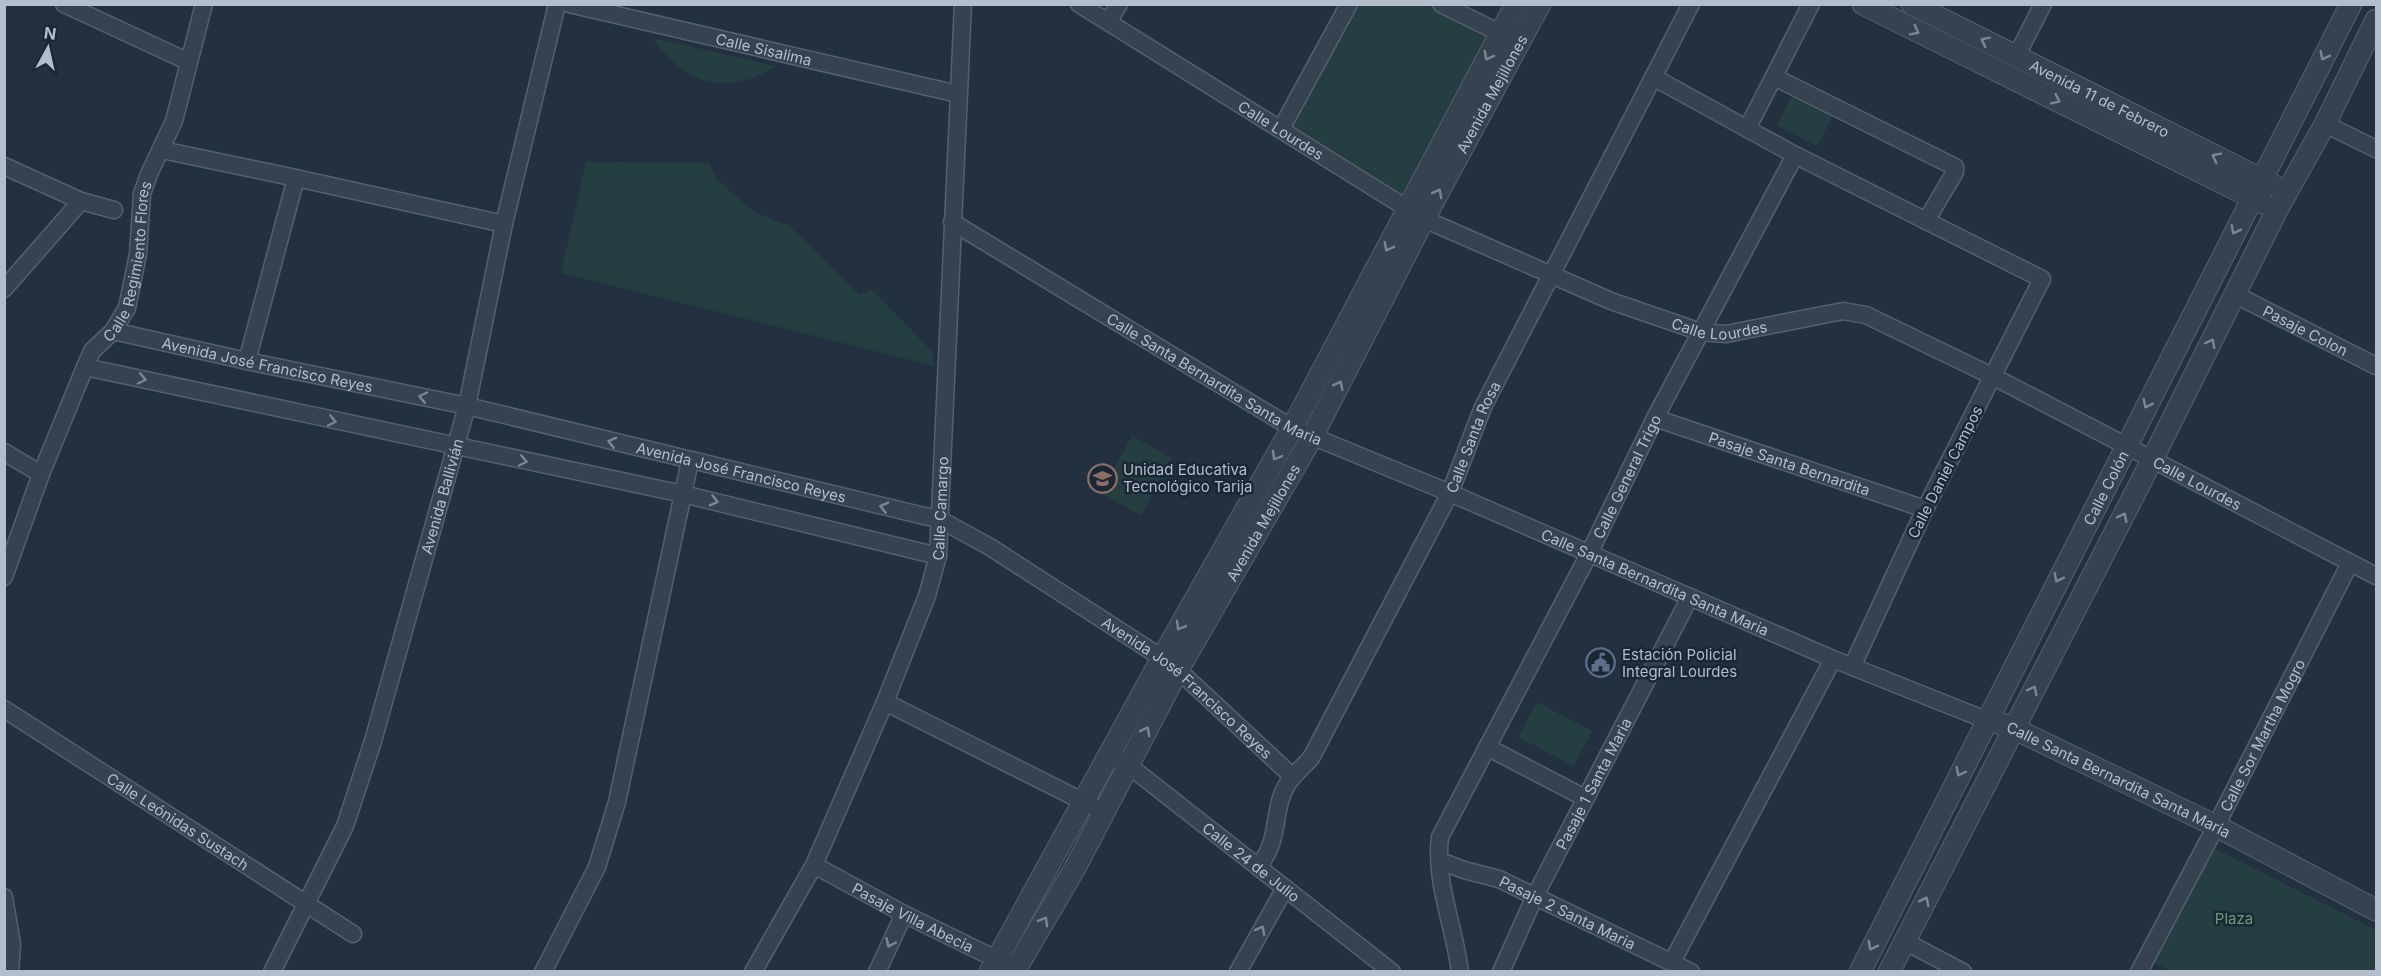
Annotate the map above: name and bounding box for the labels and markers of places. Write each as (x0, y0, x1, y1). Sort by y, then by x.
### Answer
place label: Unidad Educativa Tecnológico Tarija (1123, 460, 1253, 496)
school or university icon: Unidad Educativa Tecnológico Tarija (1086, 462, 1118, 494)
place label: Estación Policial Integral Lourdes (1622, 645, 1737, 681)
public building icon: Estación Policial Integral Lourdes (1585, 647, 1617, 679)

